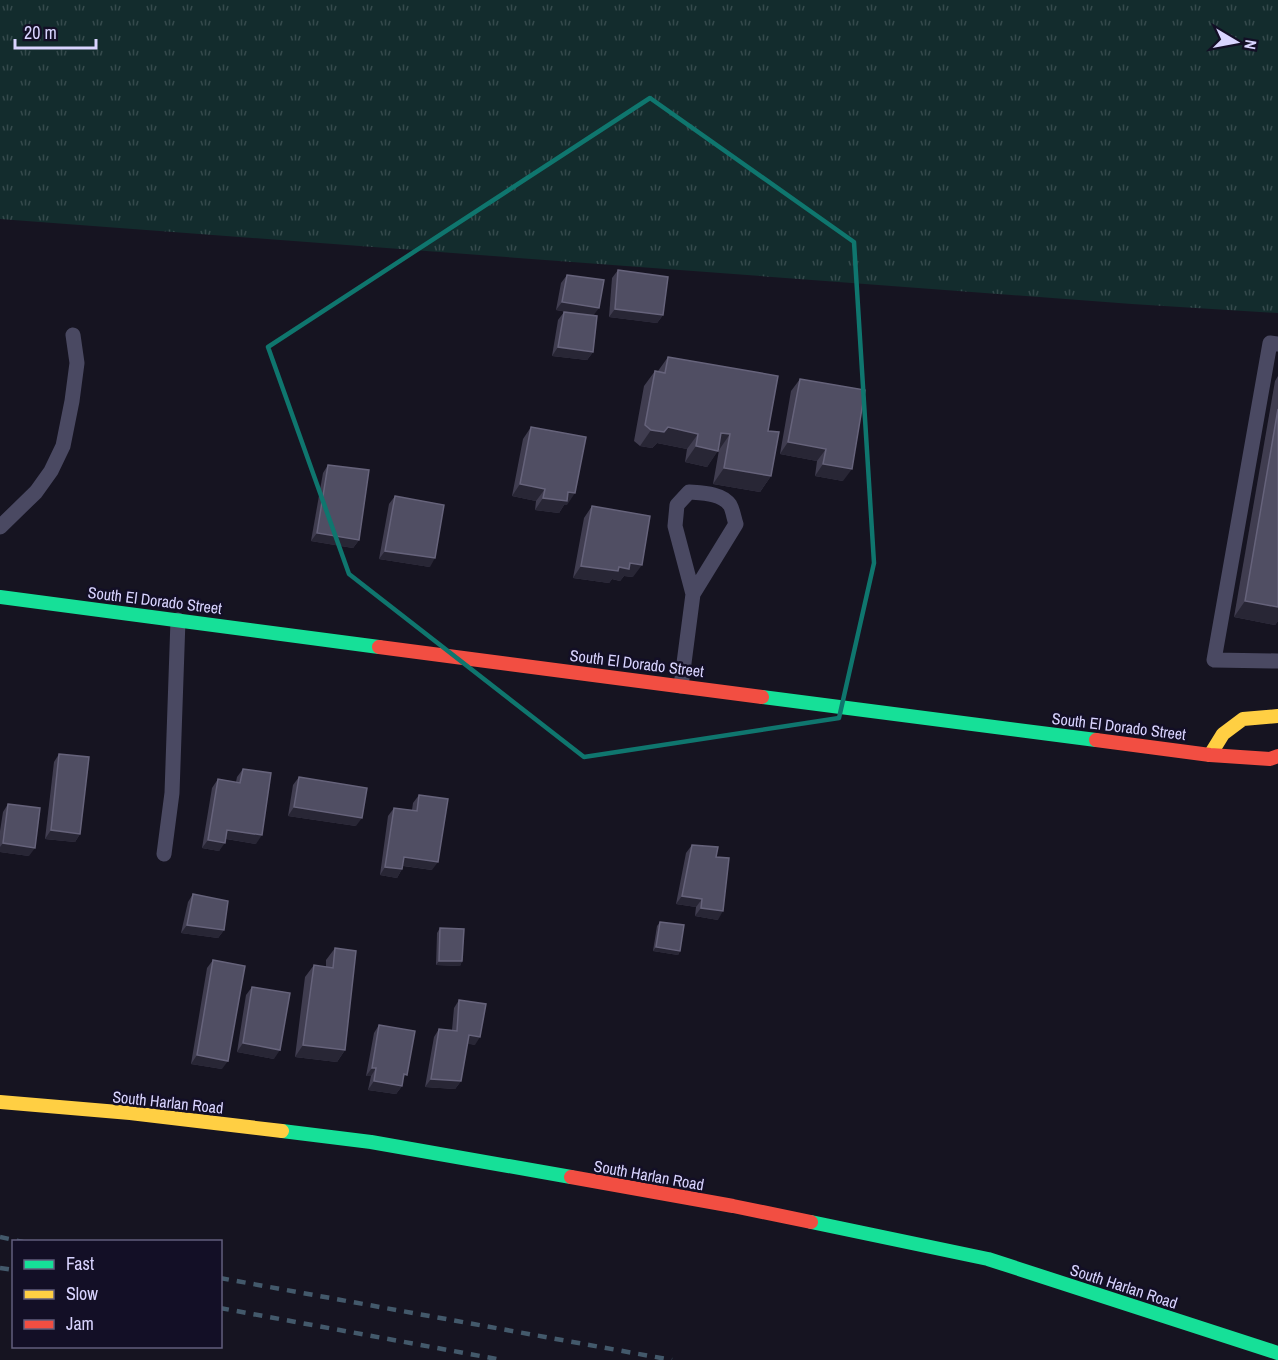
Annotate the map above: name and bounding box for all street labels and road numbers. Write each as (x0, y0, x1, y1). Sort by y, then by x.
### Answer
street label: South El Dorado Street (87, 581, 224, 619)
street label: South El Dorado Street (569, 644, 706, 682)
street label: South El Dorado Street (1051, 707, 1188, 745)
street label: South Harlan Road (111, 1085, 225, 1119)
street label: South Harlan Road (592, 1154, 706, 1196)
street label: South Harlan Road (1068, 1258, 1180, 1314)

